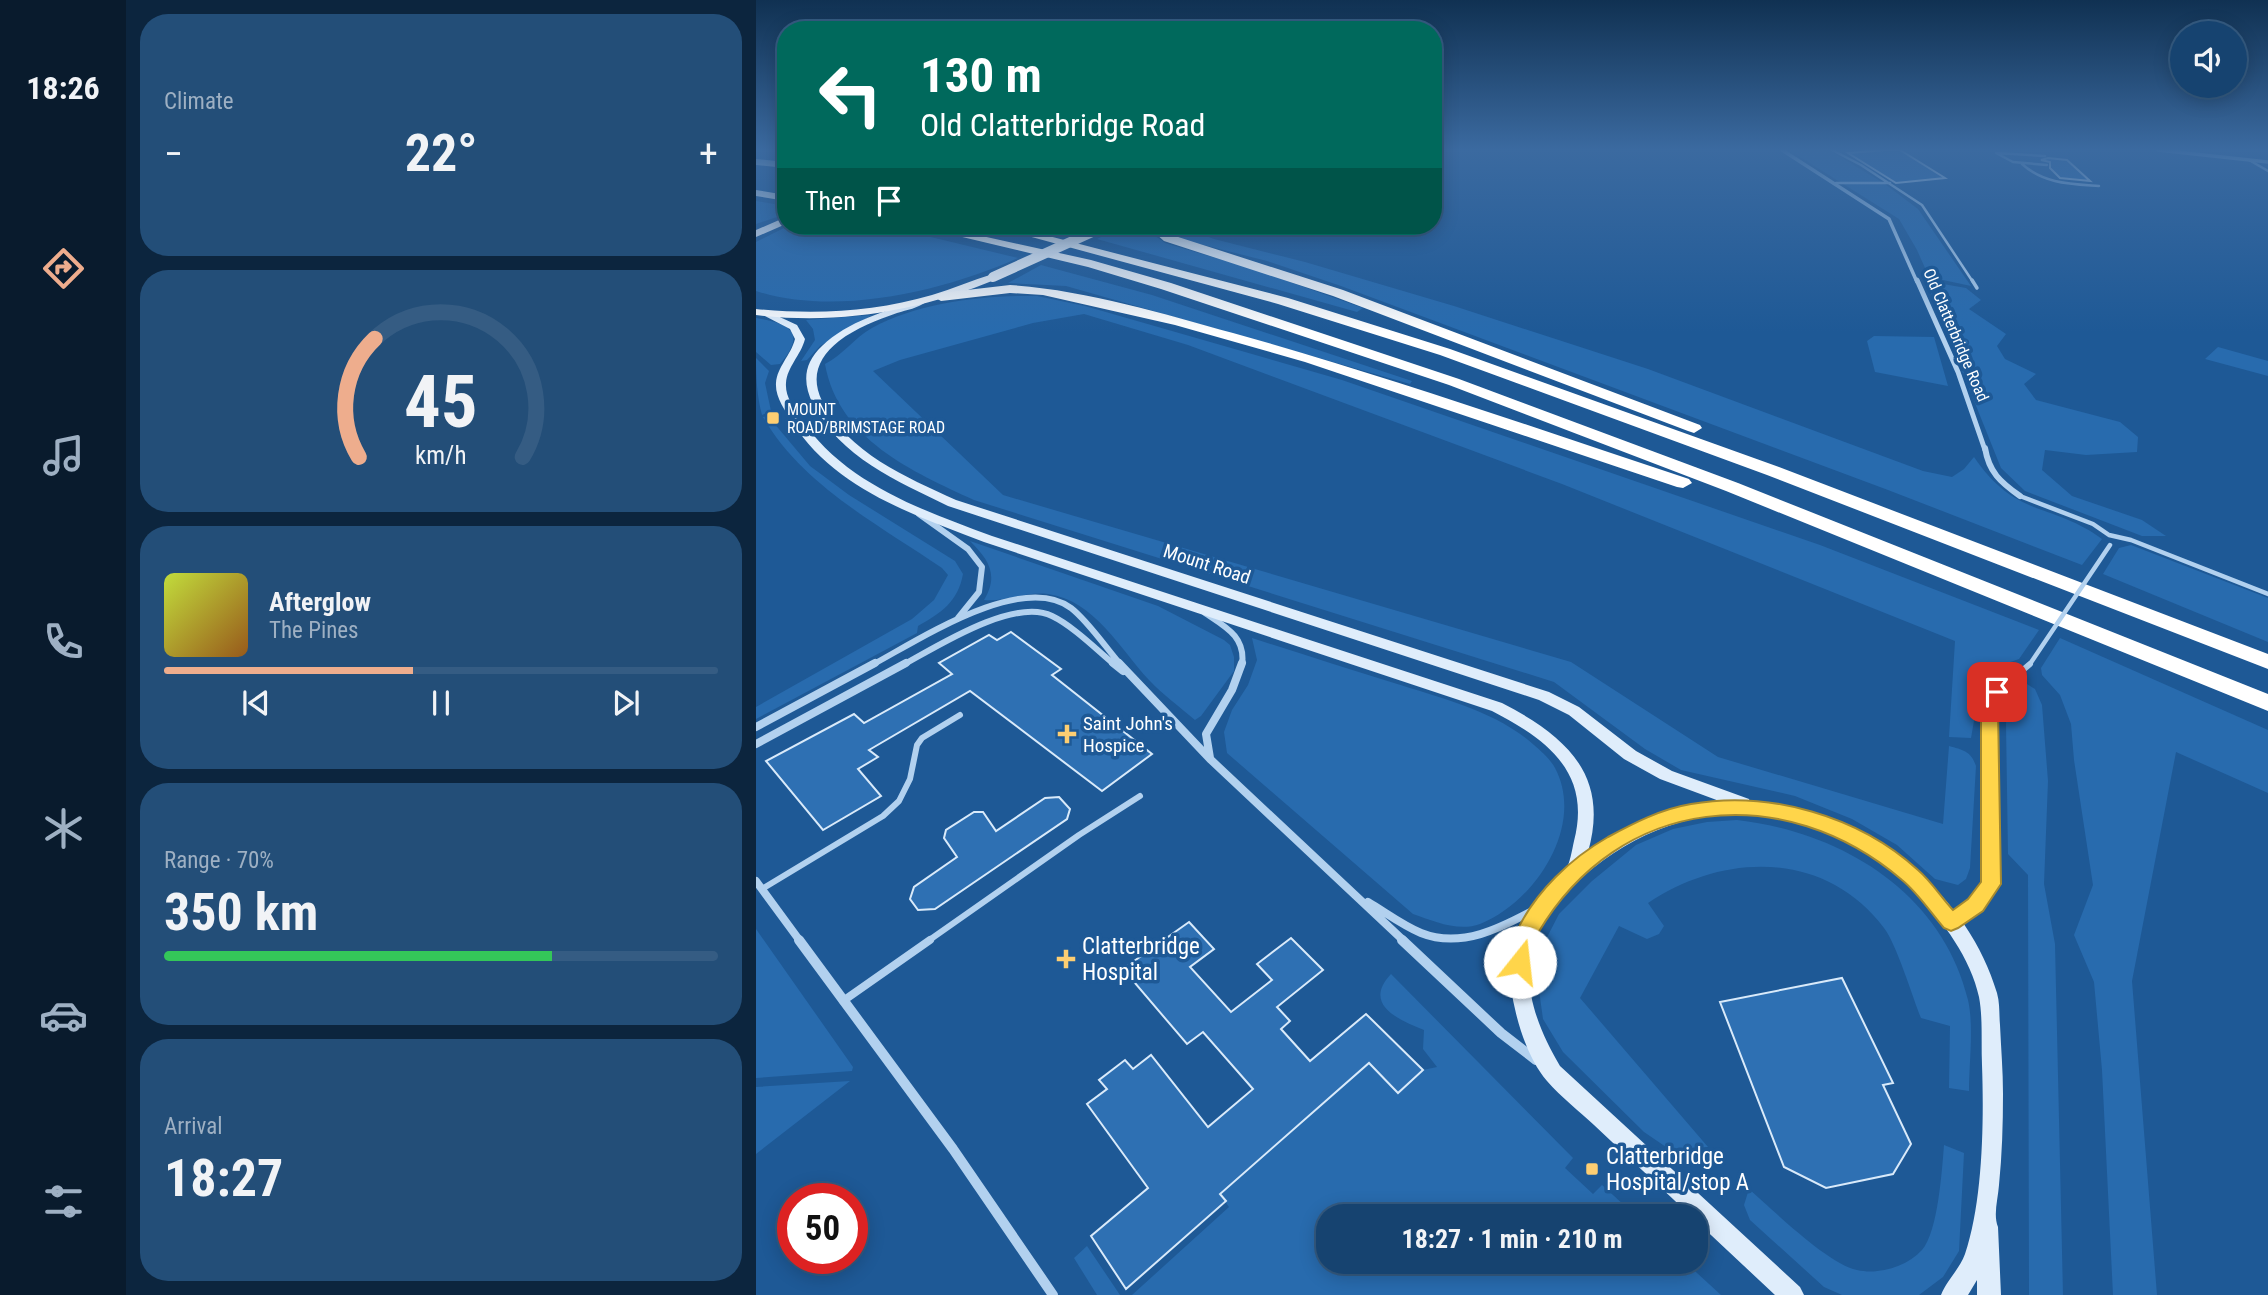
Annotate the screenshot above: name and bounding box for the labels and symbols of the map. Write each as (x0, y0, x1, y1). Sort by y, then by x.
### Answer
street label: Old Clatterbridge Road (1919, 266, 1993, 404)
place label: MOUNT ROAD/BRIMSTAGE ROAD (787, 400, 945, 437)
marker: MOUNT ROAD/BRIMSTAGE ROAD (765, 410, 781, 426)
street label: Mount Road (1160, 539, 1254, 589)
pin (1967, 662, 2027, 722)
place label: Saint John's Hospice (1083, 712, 1173, 757)
marker: Saint John's Hospice (1057, 724, 1077, 744)
position arrow (1483, 925, 1557, 999)
place label: Clatterbridge Hospital (1082, 933, 1200, 986)
marker: Clatterbridge Hospital (1056, 949, 1076, 969)
place label: Clatterbridge Hospital/stop A (1606, 1143, 1749, 1196)
marker: Clatterbridge Hospital/stop A (1584, 1161, 1600, 1177)
speed limit sign: 50 (777, 1183, 868, 1274)

